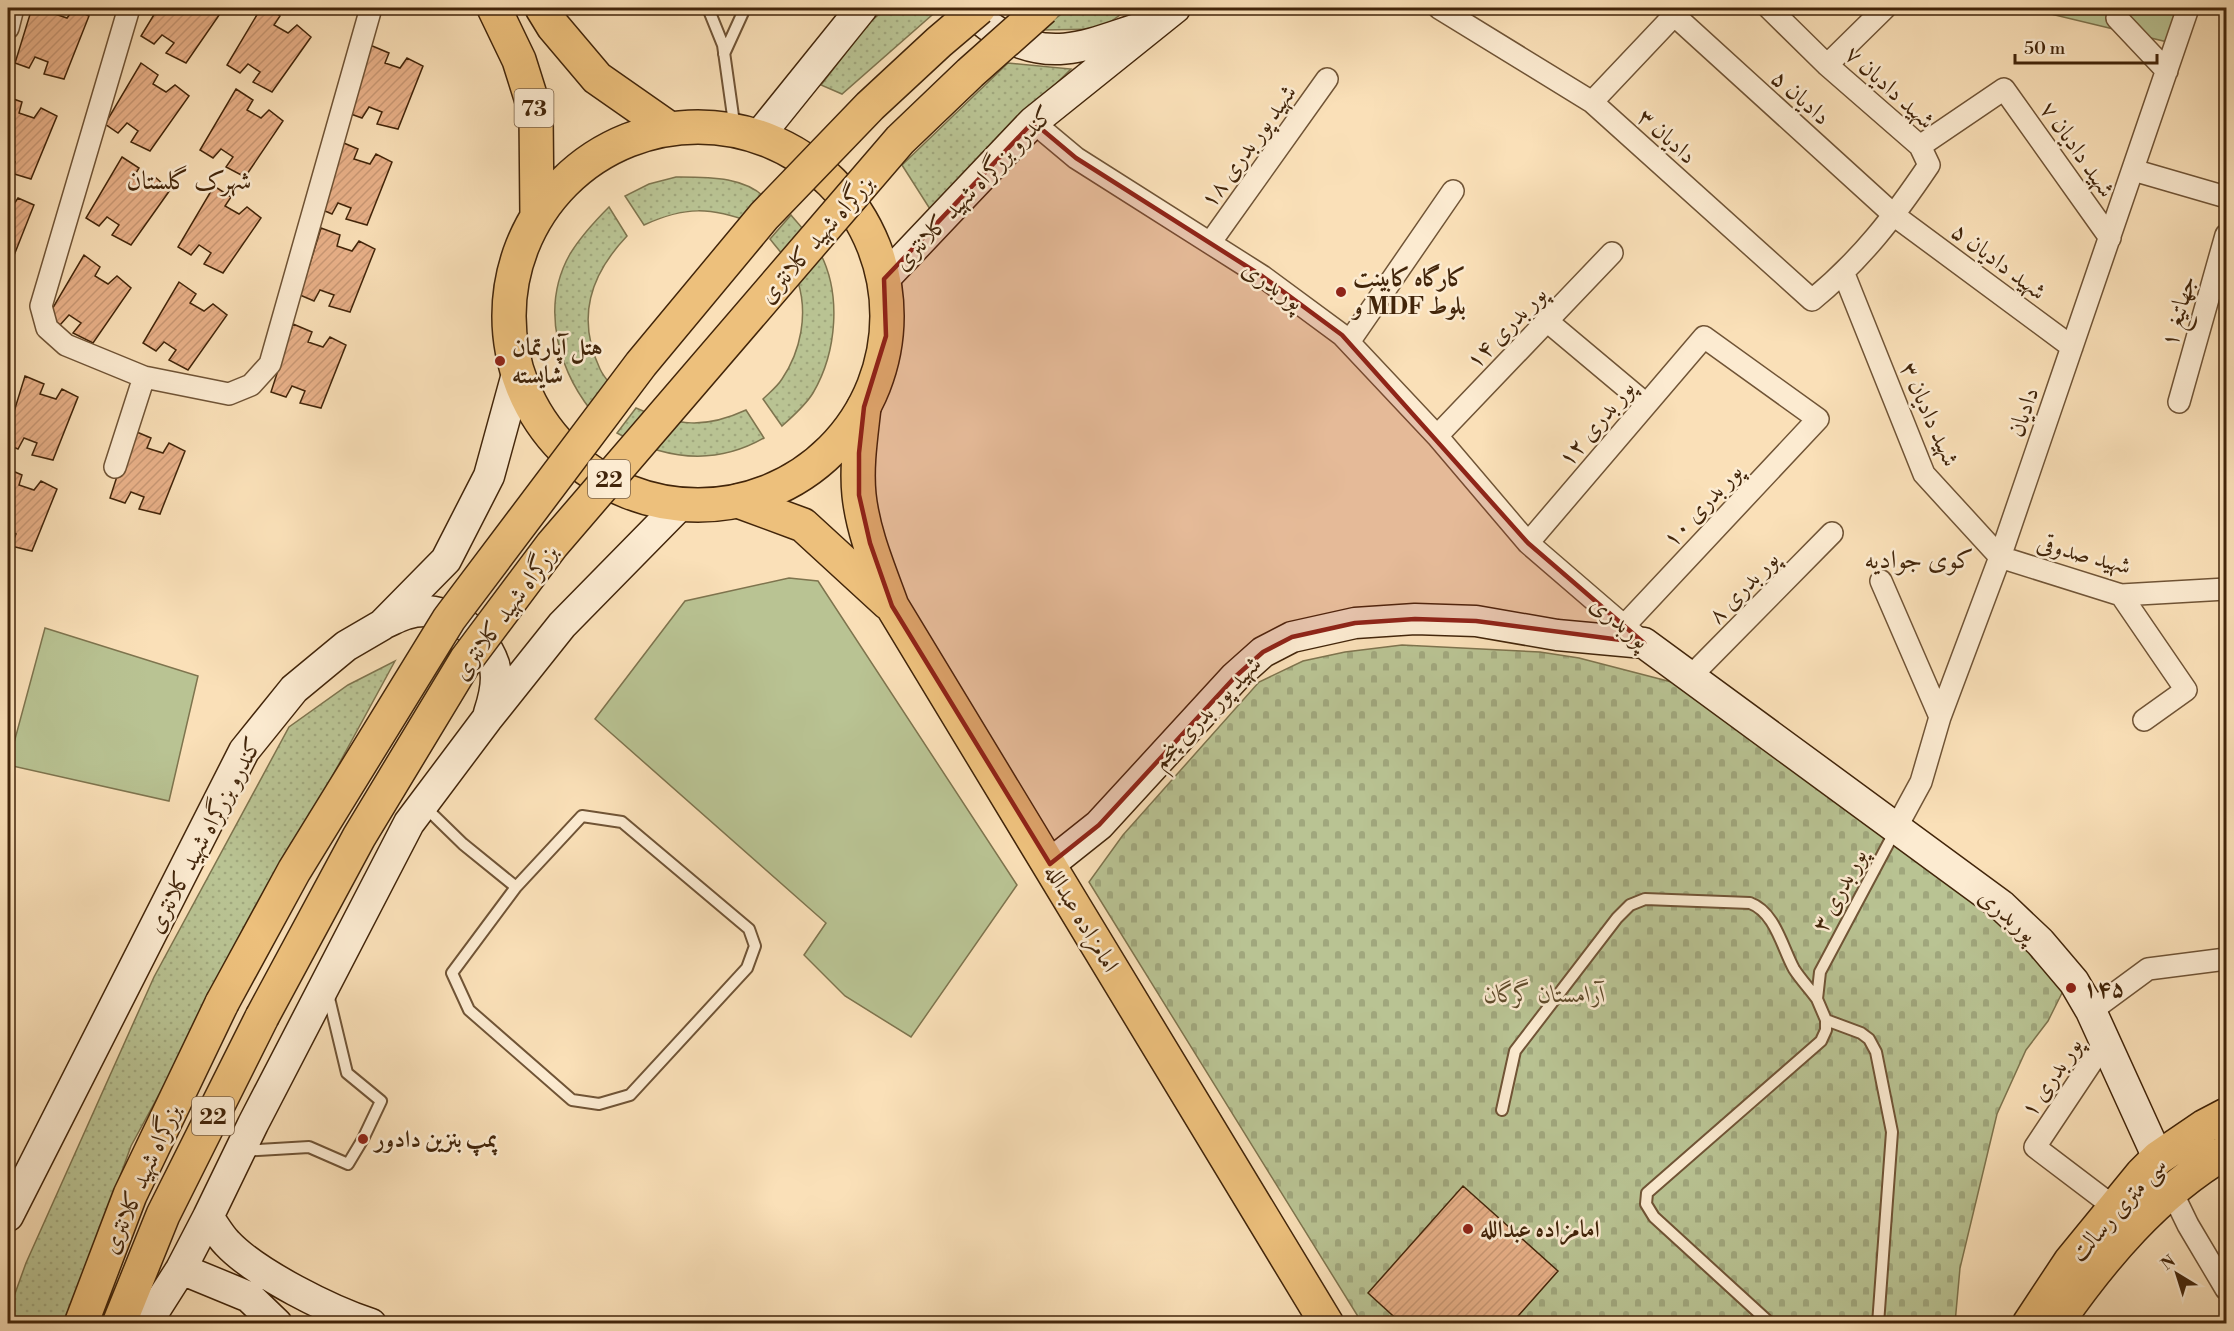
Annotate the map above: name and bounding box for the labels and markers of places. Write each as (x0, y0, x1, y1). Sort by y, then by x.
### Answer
place label: کارگاه کابینت و MDF بلوط (1350, 263, 1466, 322)
marker: کارگاه کابینت و MDF بلوط (1334, 285, 1348, 299)
place label: هتل آپارتمان شایسته (512, 333, 603, 391)
marker: هتل آپارتمان شایسته (493, 354, 507, 368)
place label: ۱۴۵ (2083, 974, 2125, 1004)
marker: ۱۴۵ (2064, 981, 2078, 995)
place label: پمپ بنزین دادور (372, 1125, 498, 1157)
marker: پمپ بنزین دادور (356, 1132, 370, 1146)
place label: امامزاده عبدالله (1480, 1215, 1600, 1246)
marker: امامزاده عبدالله (1461, 1222, 1475, 1236)

